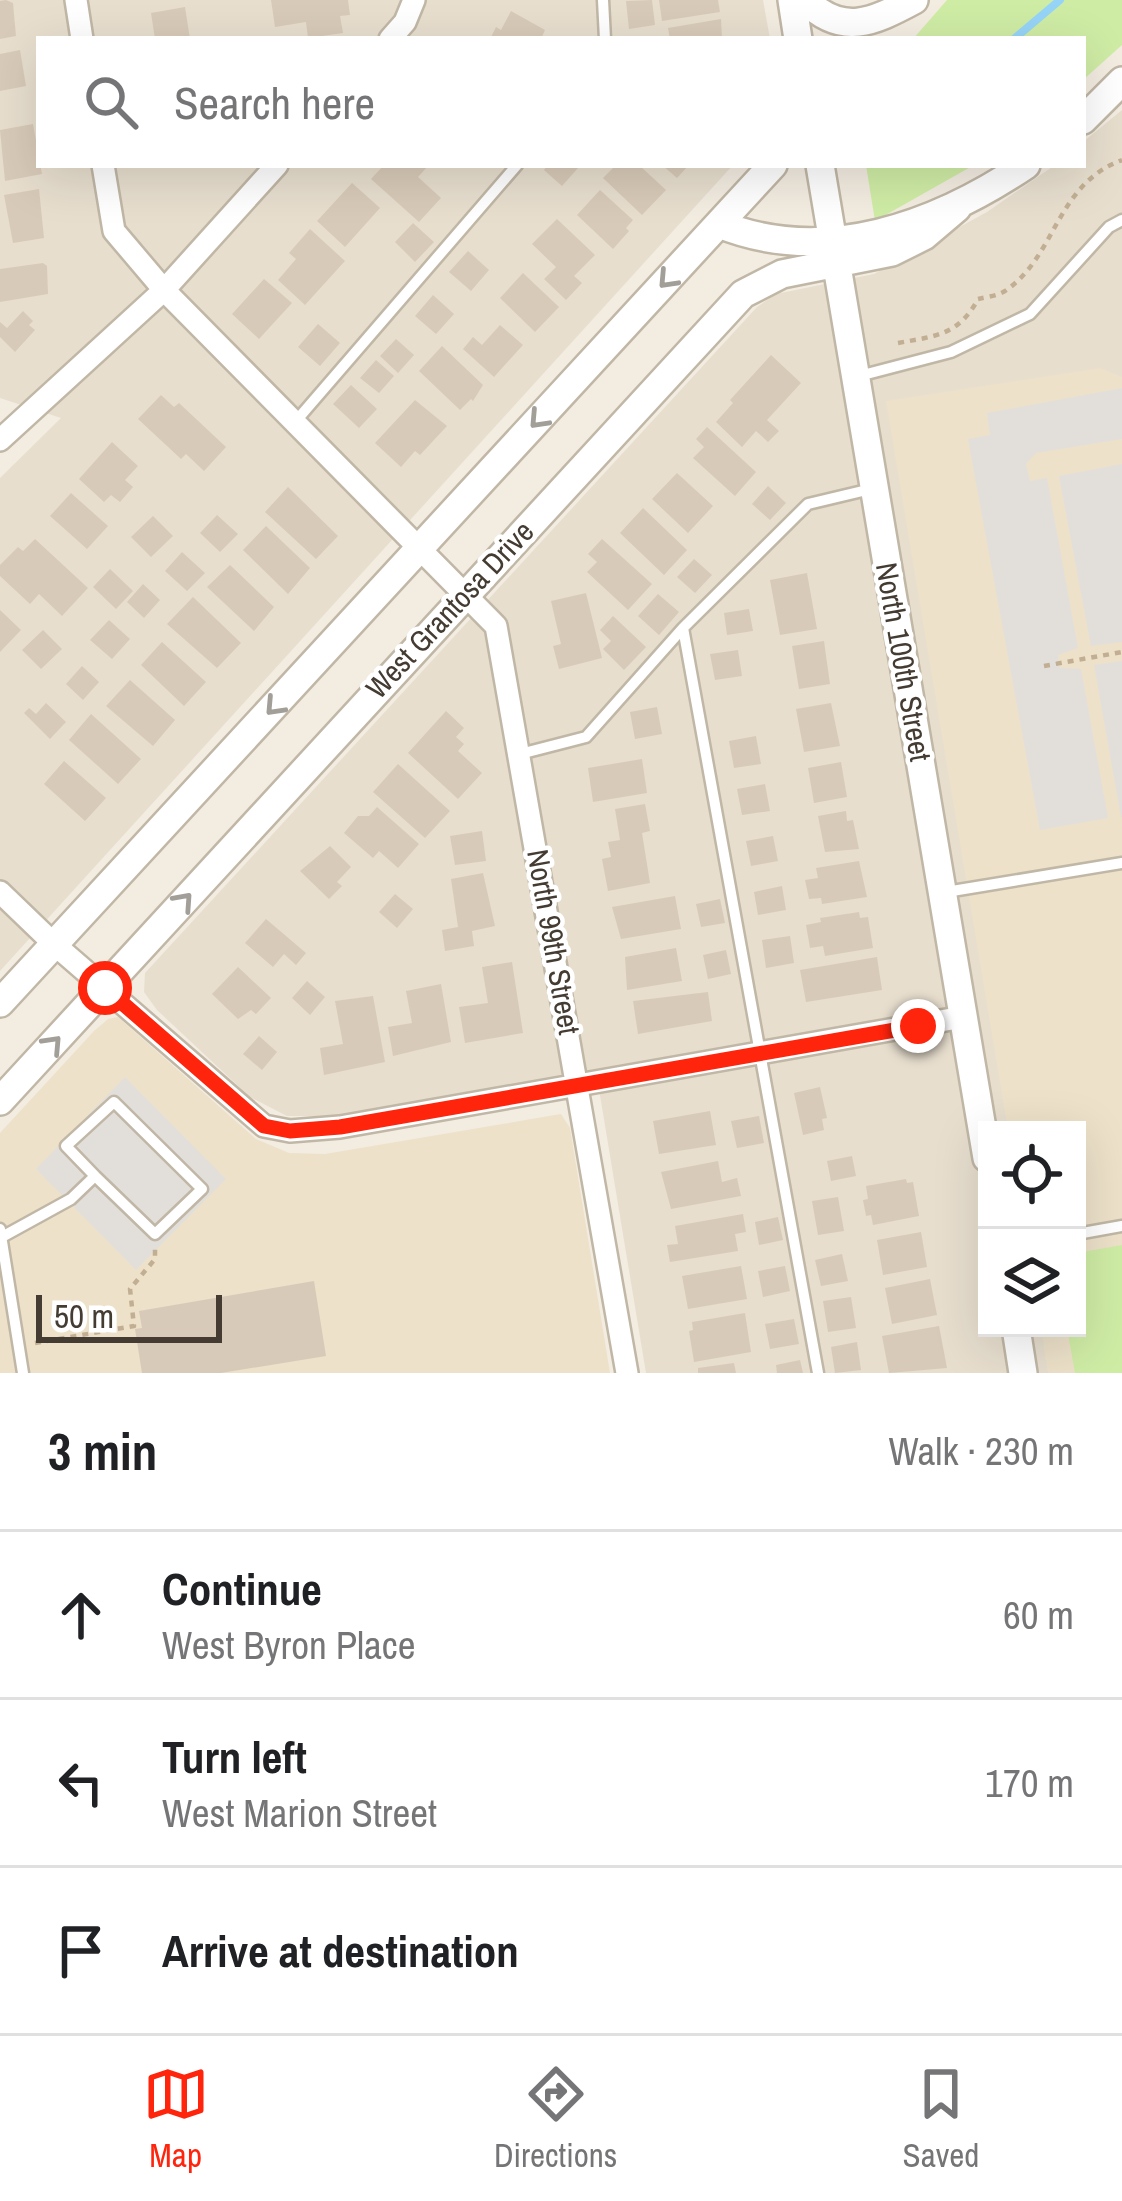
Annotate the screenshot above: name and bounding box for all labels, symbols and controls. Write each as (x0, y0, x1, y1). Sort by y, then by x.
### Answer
search box (36, 36, 1086, 168)
icon: search (78, 69, 144, 135)
text: Search here (174, 72, 375, 133)
one-way arrow (660, 267, 681, 288)
one-way arrow (531, 407, 552, 428)
street label: West Grantosa Drive (356, 512, 542, 707)
street label: North 100th Street (867, 559, 941, 764)
one-way arrow (266, 693, 288, 714)
street label: North 99th Street (518, 846, 590, 1038)
one-way arrow (170, 894, 191, 915)
route start (78, 961, 132, 1015)
route end (891, 999, 945, 1053)
one-way arrow (38, 1037, 60, 1058)
map controls (978, 1121, 1086, 1337)
button: locate (978, 1121, 1086, 1229)
button: layers (978, 1229, 1086, 1337)
scale bar (36, 1289, 222, 1342)
text: 50 m (54, 1294, 114, 1338)
text: 3 min (48, 1417, 157, 1486)
text: Walk · 230 m (889, 1425, 1074, 1477)
text: Continue (162, 1558, 322, 1619)
icon: ahead (48, 1582, 114, 1648)
text: 60 m (1003, 1589, 1074, 1641)
text: West Byron Place (162, 1619, 416, 1671)
text: Turn left (162, 1726, 307, 1787)
icon: left (48, 1750, 114, 1816)
text: 170 m (985, 1757, 1074, 1809)
text: West Marion Street (162, 1787, 437, 1839)
icon: arrive (48, 1918, 114, 1984)
text: Arrive at destination (162, 1920, 519, 1981)
tab: Map (143, 2061, 209, 2177)
tab: Directions (494, 2061, 617, 2177)
tab: Saved (903, 2061, 979, 2177)

